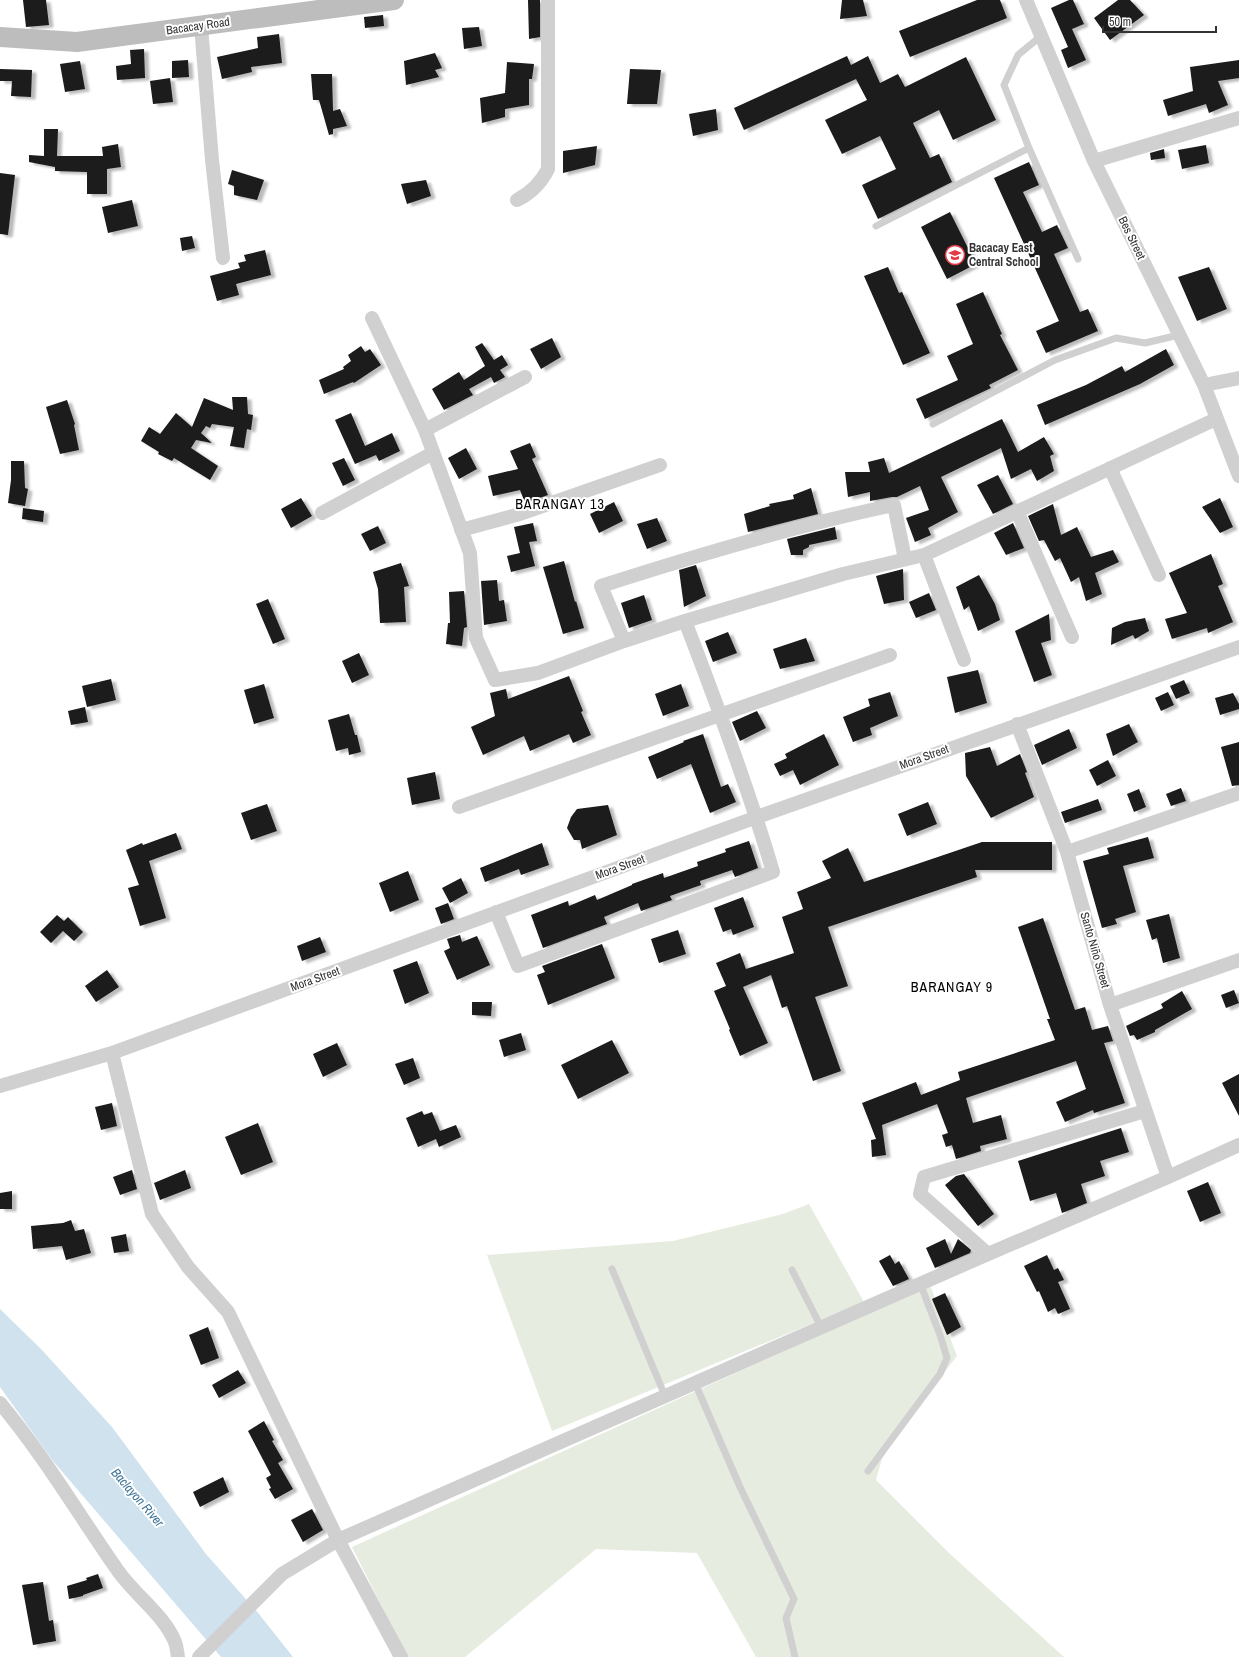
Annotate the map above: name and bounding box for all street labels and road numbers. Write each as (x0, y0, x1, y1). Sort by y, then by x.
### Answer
street label: Bacacay Road (165, 14, 231, 38)
street label: Bes Street (1115, 214, 1149, 262)
street label: Mora Street (897, 741, 951, 773)
street label: Mora Street (593, 851, 647, 883)
street label: Santo Niño Street (1077, 910, 1114, 990)
street label: Mora Street (288, 963, 342, 995)

